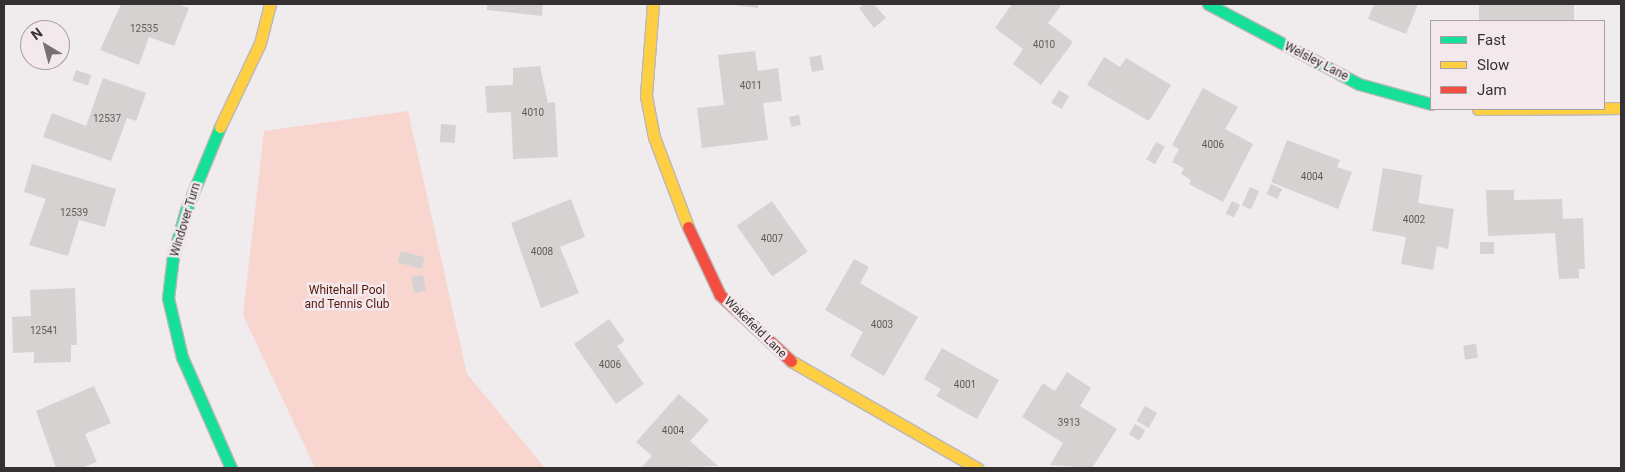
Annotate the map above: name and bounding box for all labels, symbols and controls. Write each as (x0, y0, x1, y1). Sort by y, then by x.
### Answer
north arrow (20, 20, 70, 70)
legend (1430, 20, 1605, 110)
house number: 12535 (130, 23, 158, 35)
text: N (28, 24, 45, 43)
text: Fast (1477, 31, 1506, 49)
house number: 4010 (1033, 39, 1055, 51)
street label: Welsley Lane (1282, 40, 1350, 84)
text: Slow (1477, 56, 1509, 74)
house number: 4011 (740, 80, 762, 92)
text: Jam (1477, 81, 1507, 99)
house number: 4010 (522, 107, 544, 119)
house number: 12537 (93, 113, 121, 125)
house number: 4006 (1202, 139, 1224, 151)
house number: 4004 (1301, 171, 1323, 183)
street label: Windover Turn (168, 181, 204, 259)
house number: 12539 (60, 207, 88, 219)
house number: 4002 (1403, 214, 1425, 226)
house number: 4007 (761, 233, 783, 245)
house number: 4008 (531, 246, 553, 258)
park label: Whitehall Pool and Tennis Club (304, 284, 390, 312)
street label: Wakefield Lane (721, 295, 789, 361)
house number: 4003 (871, 319, 893, 331)
house number: 12541 (30, 325, 58, 337)
house number: 4006 (599, 359, 621, 371)
house number: 4001 (954, 379, 976, 391)
house number: 3913 (1058, 417, 1080, 429)
house number: 4004 (662, 425, 684, 437)

